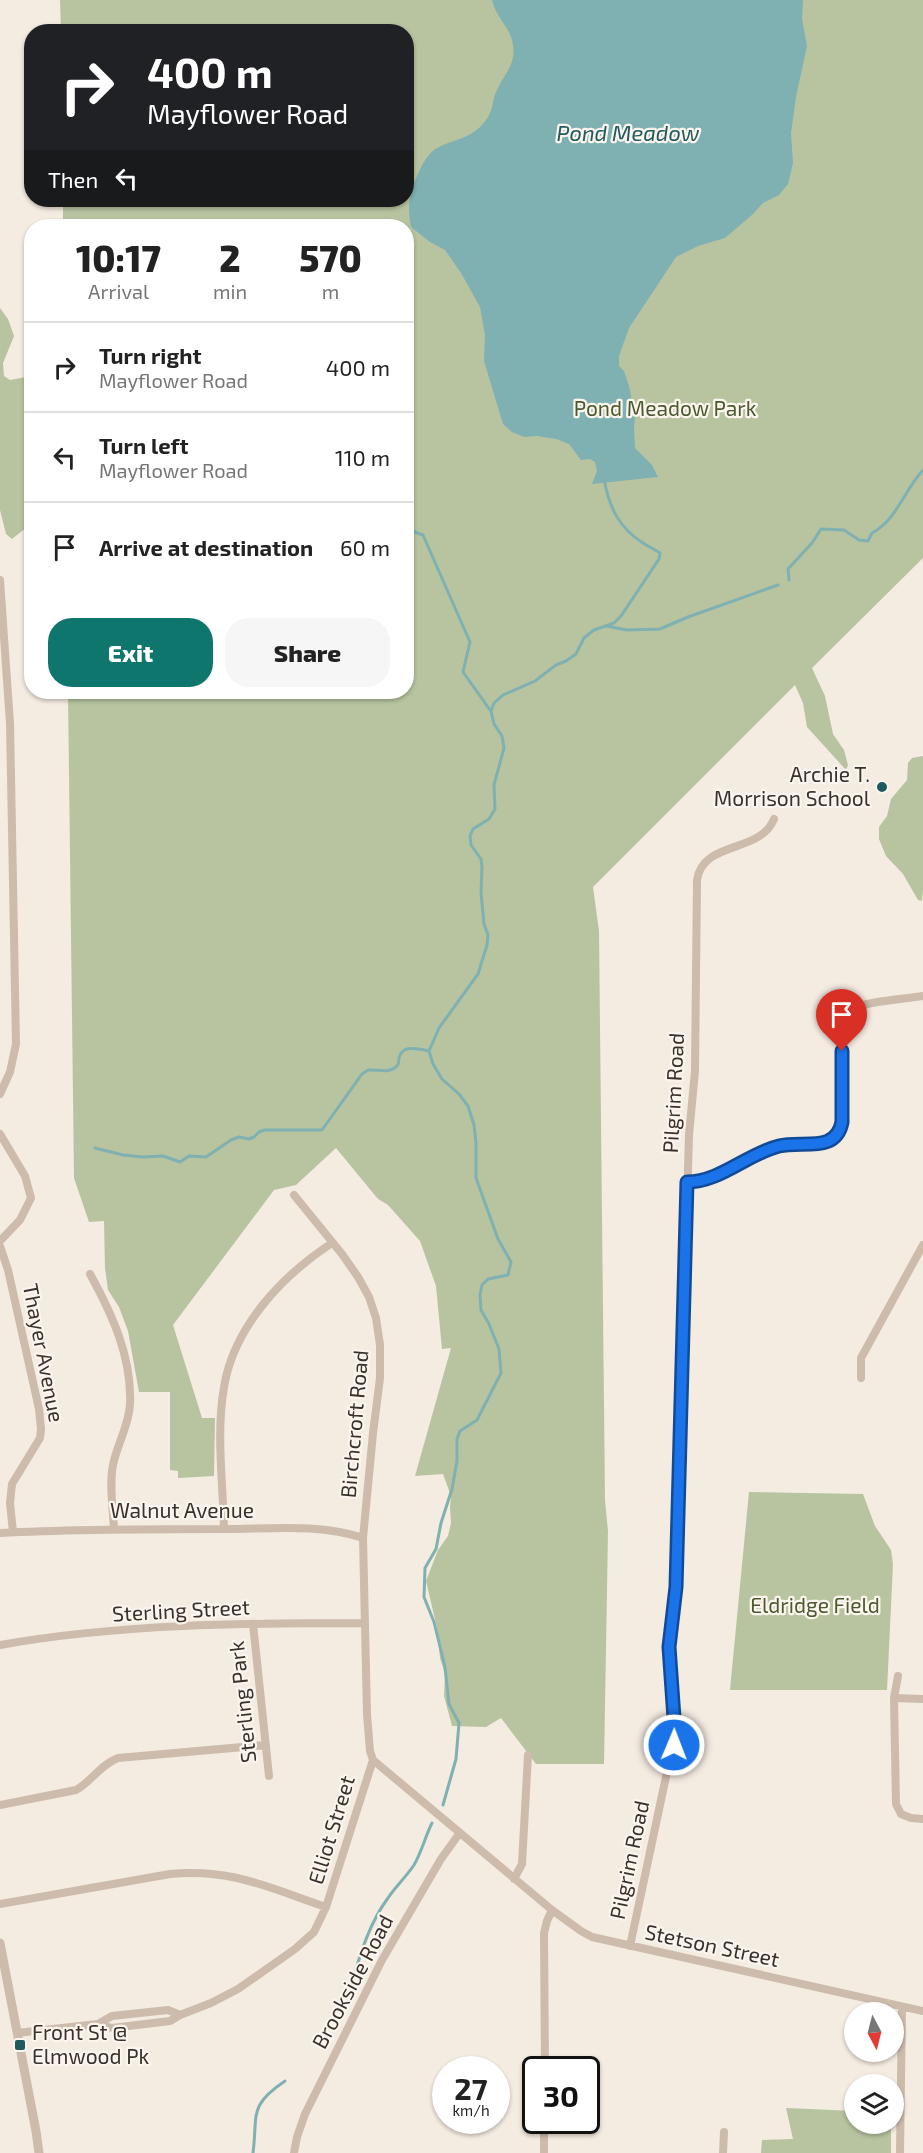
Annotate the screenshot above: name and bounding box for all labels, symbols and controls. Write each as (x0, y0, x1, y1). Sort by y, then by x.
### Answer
text: 400 m (147, 46, 273, 96)
icon: right (48, 48, 126, 126)
text: Mayflower Road (147, 97, 348, 129)
water label: Pond Meadow (557, 119, 700, 145)
icon: left (110, 162, 143, 195)
text: Then (48, 166, 98, 192)
text: 10:17 (76, 236, 161, 279)
text: 2 (219, 236, 241, 279)
text: 570 (299, 236, 362, 279)
text: Arrival (88, 279, 149, 303)
text: min (213, 279, 247, 303)
text: m (322, 279, 339, 303)
text: Turn right (99, 342, 201, 368)
icon: right (48, 351, 81, 384)
text: 400 m (326, 354, 390, 380)
text: Mayflower Road (99, 368, 248, 392)
park label: Pond Meadow Park (574, 395, 757, 420)
text: Turn left (99, 432, 188, 458)
icon: left (48, 441, 81, 474)
text: 110 m (335, 444, 390, 470)
text: Mayflower Road (99, 458, 248, 482)
icon: arrive (48, 531, 81, 564)
text: Arrive at destination (99, 534, 313, 560)
text: 60 m (340, 534, 390, 560)
button: Exit (48, 618, 213, 687)
button: Share (225, 618, 390, 687)
place label: Archie T. Morrison School (714, 761, 871, 810)
marker: Archie T. Morrison School (875, 780, 889, 794)
pin (816, 989, 867, 1051)
icon: arrive (825, 998, 858, 1031)
street label: Pilgrim Road (657, 1032, 688, 1154)
street label: Thayer Avenue (19, 1281, 70, 1424)
street label: Birchcroft Road (335, 1349, 372, 1499)
street label: Walnut Avenue (110, 1497, 254, 1522)
park label: Eldridge Field (750, 1592, 880, 1617)
street label: Sterling Street (111, 1593, 250, 1626)
street label: Sterling Park (223, 1640, 260, 1764)
position arrow (642, 1713, 706, 1777)
street label: Elliot Street (302, 1772, 359, 1887)
street label: Pilgrim Road (604, 1798, 653, 1921)
street label: Brookside Road (306, 1910, 397, 2052)
street label: Stetson Street (643, 1918, 782, 1971)
north arrow (844, 2002, 904, 2062)
map controls (844, 2002, 904, 2134)
place label: Front St @ Elmwood Pk (32, 2019, 150, 2068)
marker: Front St @ Elmwood Pk (13, 2038, 27, 2052)
speed limit sign: 30 (522, 2056, 600, 2134)
text: 27 (454, 2070, 488, 2106)
button: layers (844, 2074, 904, 2134)
text: km/h (452, 2101, 490, 2119)

